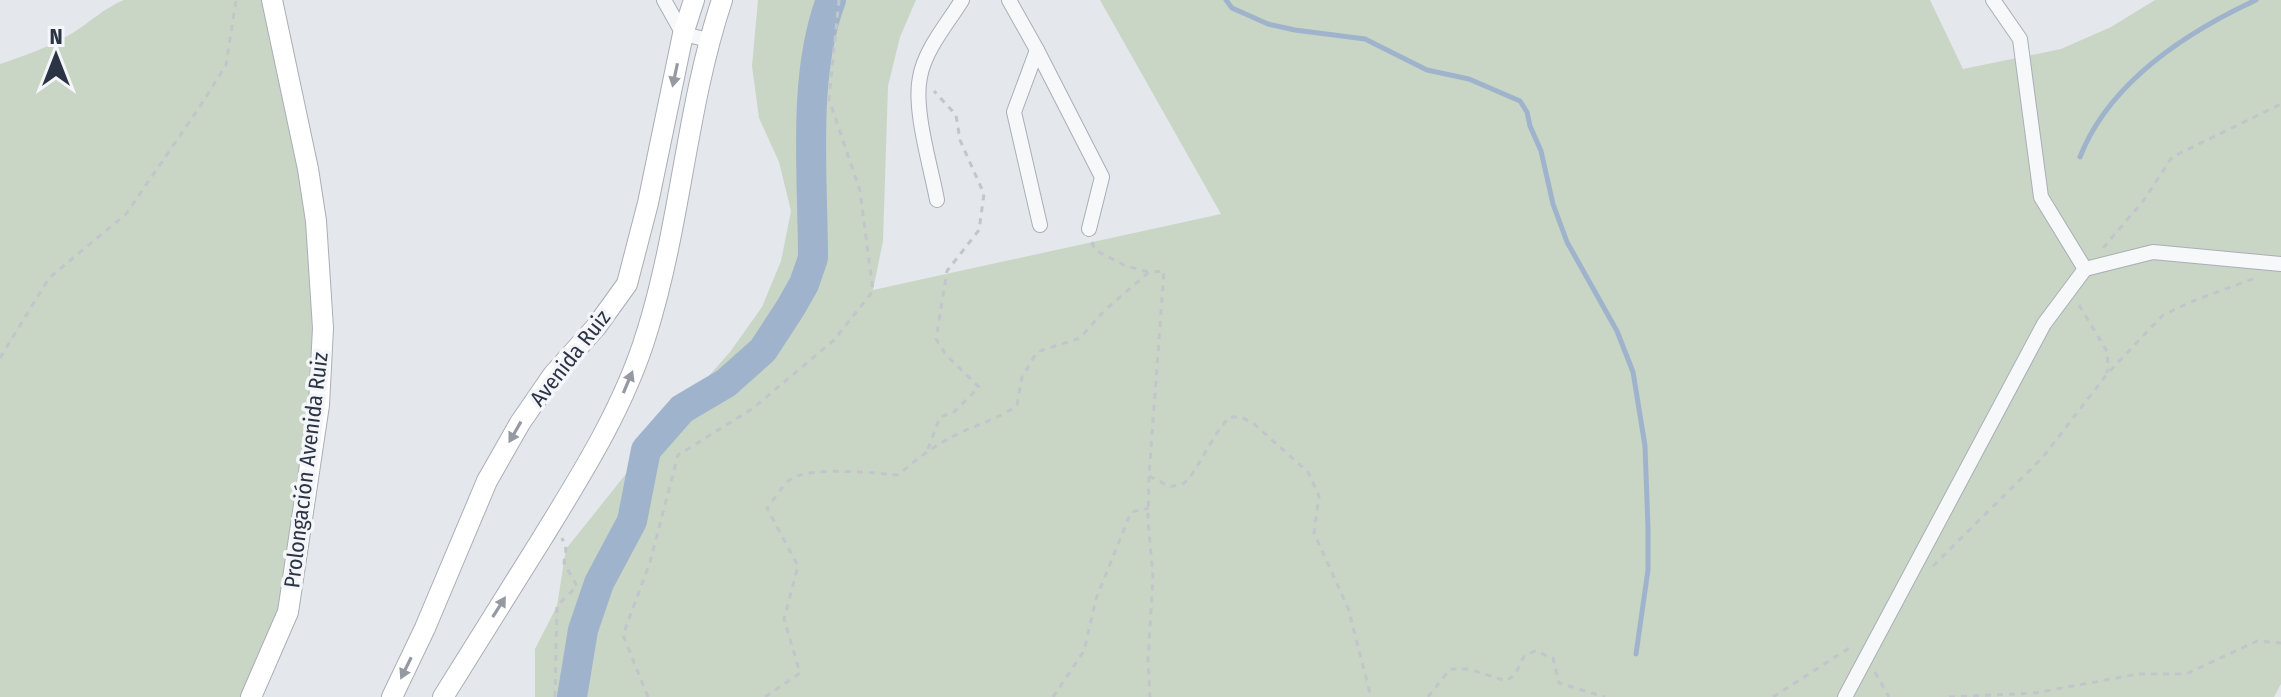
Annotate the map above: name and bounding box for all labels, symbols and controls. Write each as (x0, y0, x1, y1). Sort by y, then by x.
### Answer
north arrow (16, 16, 96, 96)
text: N (49, 23, 63, 50)
one-way arrow (668, 63, 681, 88)
street label: Avenida Ruiz (524, 304, 616, 412)
street label: Prolongación Avenida Ruiz (278, 350, 334, 589)
one-way arrow (621, 370, 634, 393)
one-way arrow (508, 421, 522, 443)
one-way arrow (492, 596, 506, 618)
one-way arrow (399, 656, 413, 679)

